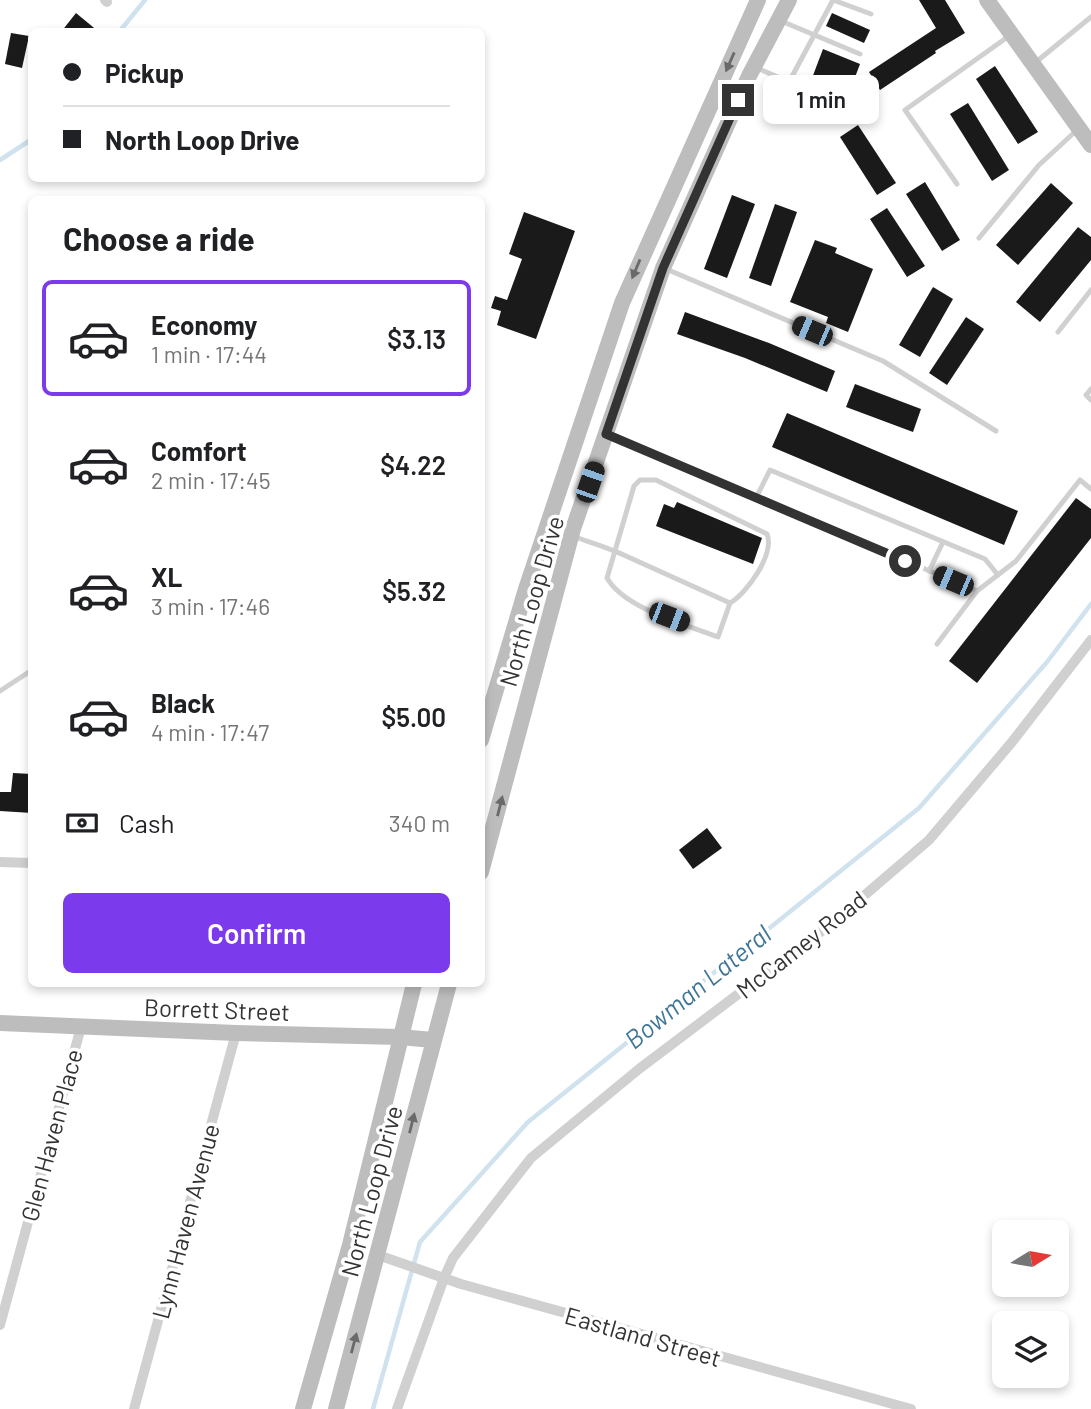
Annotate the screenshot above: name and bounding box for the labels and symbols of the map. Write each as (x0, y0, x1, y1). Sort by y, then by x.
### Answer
one-way arrow (724, 52, 735, 73)
callout: 1 min (762, 76, 878, 124)
route end (722, 84, 754, 116)
one-way arrow (630, 259, 641, 280)
car (789, 313, 836, 349)
car (574, 459, 607, 505)
street label: North Loop Drive (493, 512, 569, 690)
route start (889, 545, 921, 577)
car (930, 563, 977, 599)
car (646, 600, 693, 634)
one-way arrow (495, 795, 506, 817)
street label: McCamey Road (730, 884, 872, 1004)
water label: Bowman Lateral (618, 917, 777, 1054)
street label: Borrett Street (144, 992, 290, 1026)
street label: Glen Haven Place (14, 1046, 88, 1224)
street label: North Loop Drive (334, 1102, 408, 1280)
one-way arrow (407, 1112, 418, 1134)
street label: Lynn Haven Avenue (145, 1120, 225, 1322)
north arrow (992, 1220, 1069, 1297)
street label: Eastland Street (562, 1300, 724, 1372)
one-way arrow (349, 1332, 360, 1354)

